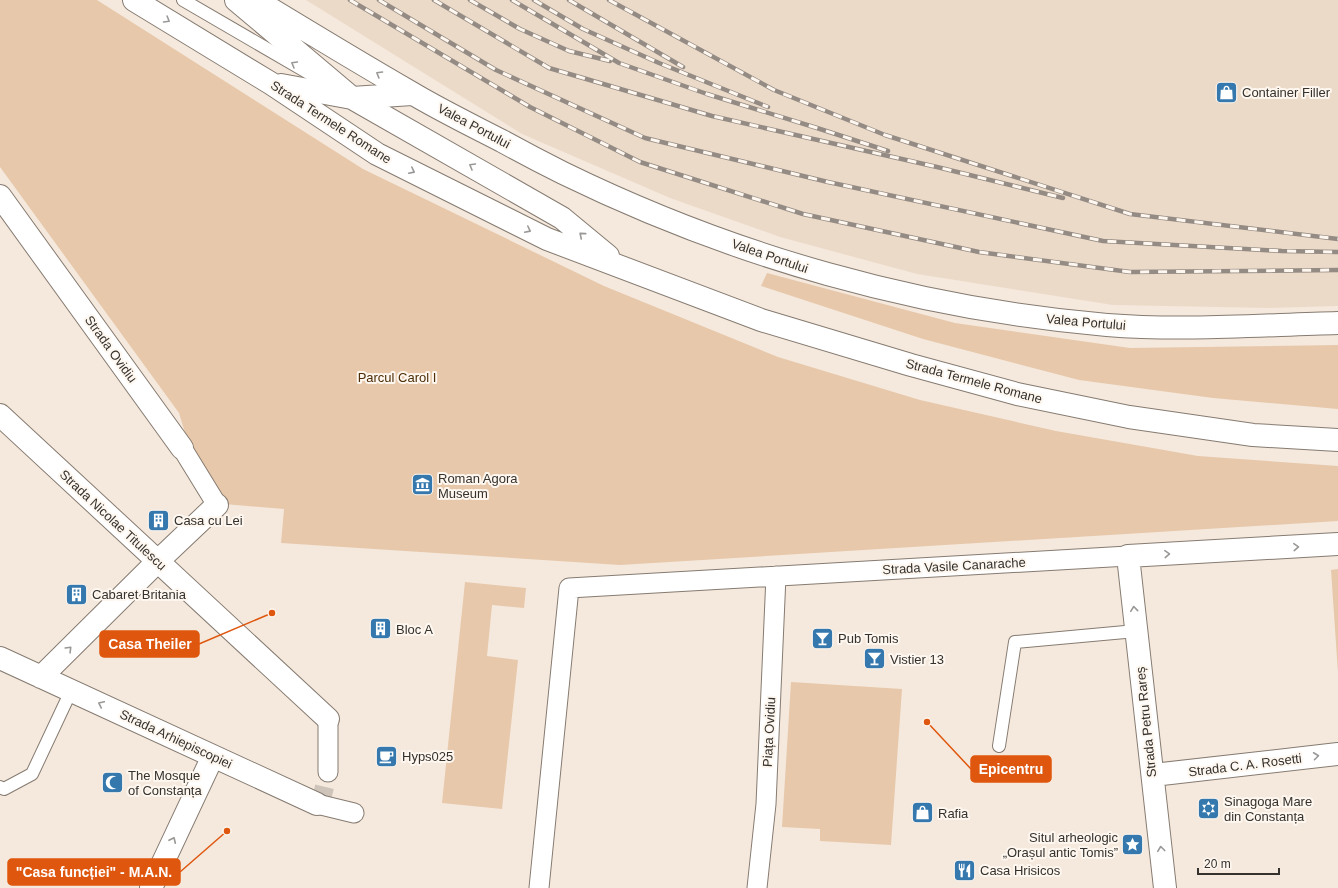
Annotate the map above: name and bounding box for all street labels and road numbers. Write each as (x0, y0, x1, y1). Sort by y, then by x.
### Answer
street label: Strada Termele Romane (268, 77, 394, 167)
street label: Valea Portului (435, 101, 513, 151)
street label: Valea Portului (730, 236, 810, 276)
street label: Valea Portului (1046, 311, 1127, 333)
street label: Strada Ovidiu (82, 313, 140, 385)
street label: Strada Termele Romane (904, 356, 1044, 406)
street label: Strada Nicolae Titulescu (57, 467, 169, 573)
street label: Strada Vasile Canarache (882, 555, 1026, 577)
street label: Strada Petru Rareș (1133, 665, 1159, 778)
street label: Piața Ovidiu (760, 697, 778, 767)
street label: Strada Arhiepiscopiei (117, 706, 235, 772)
street label: Strada C. A. Rosetti (1187, 751, 1303, 779)

